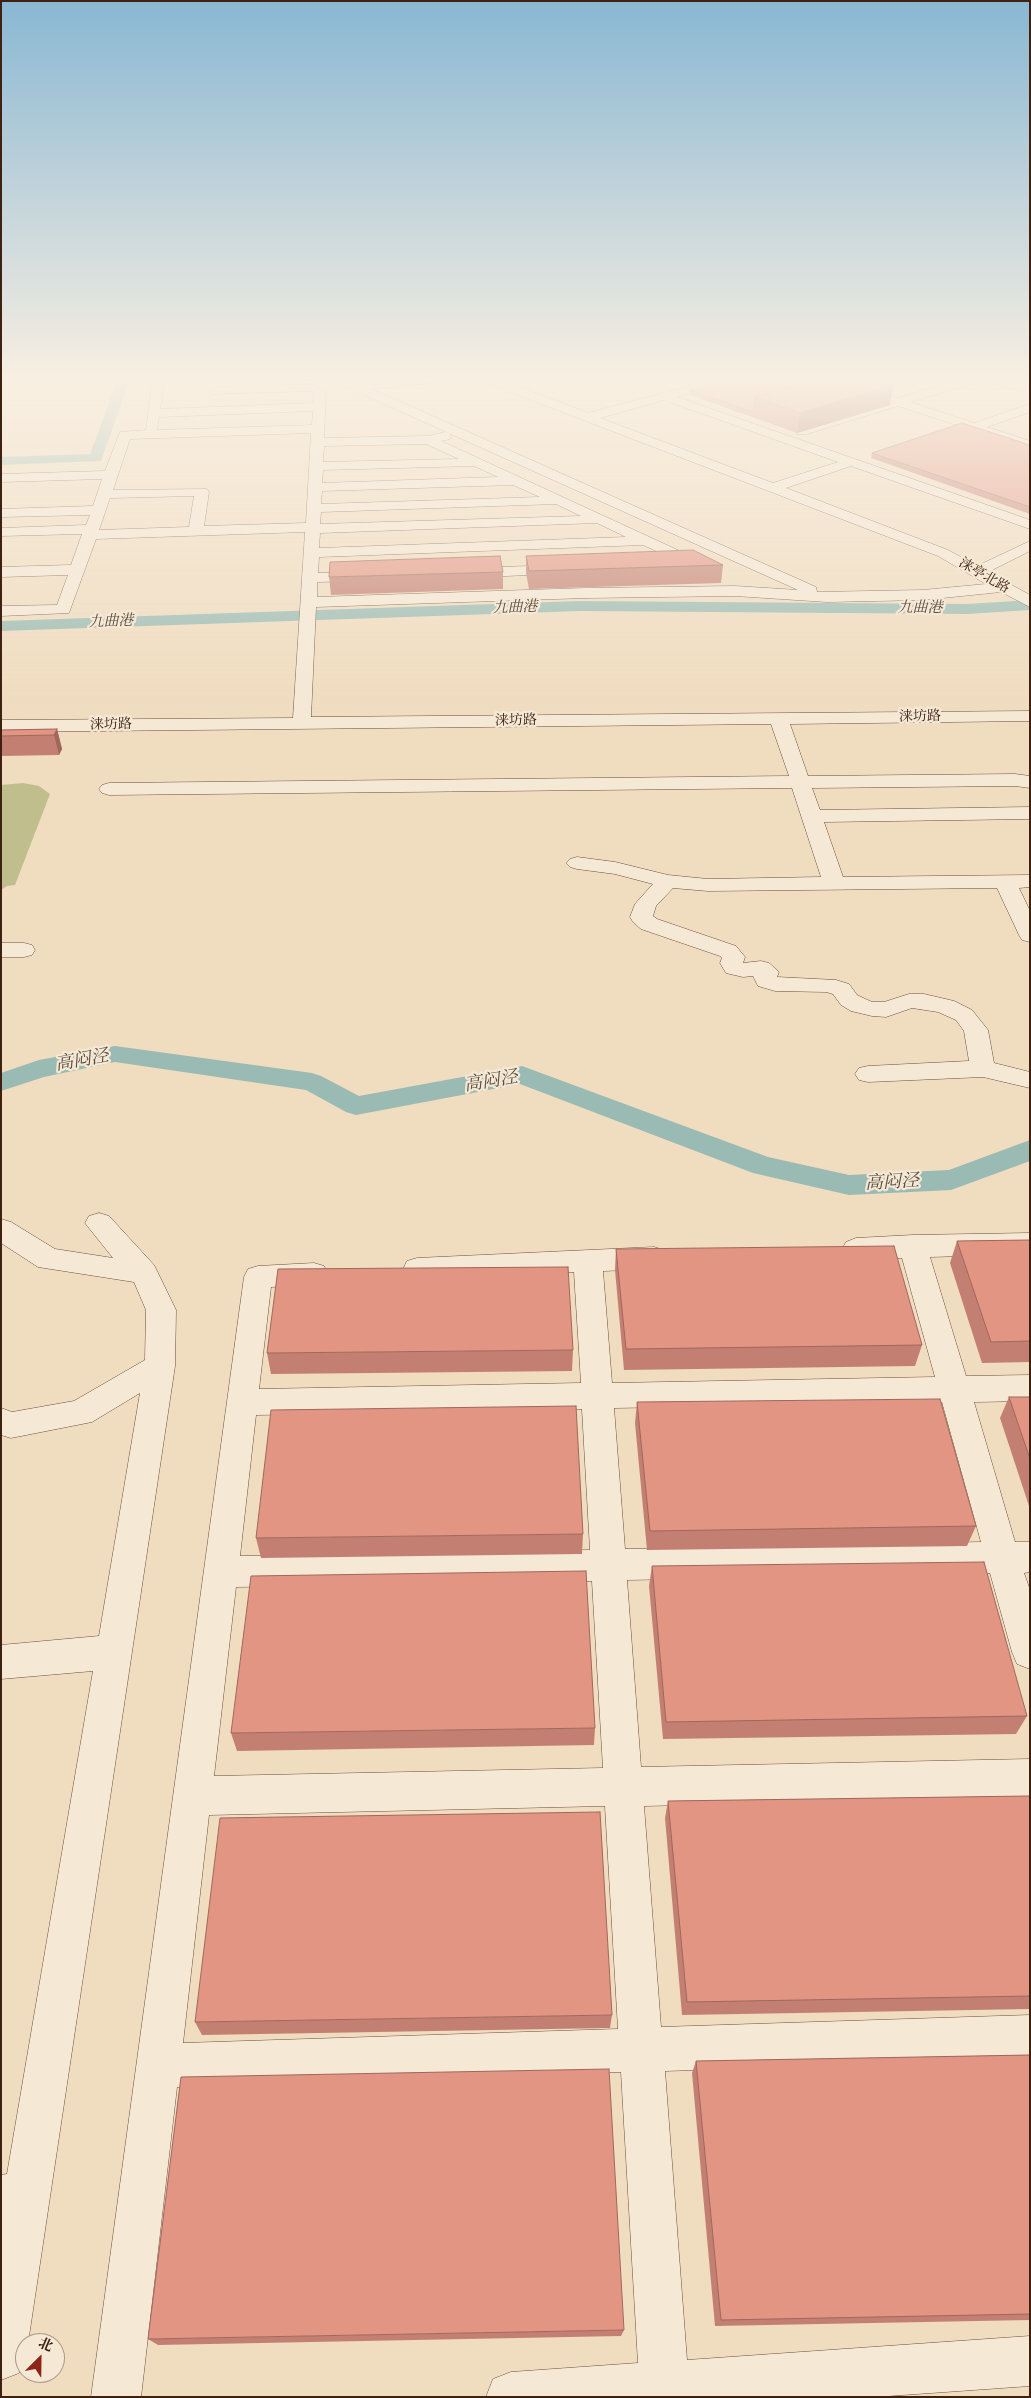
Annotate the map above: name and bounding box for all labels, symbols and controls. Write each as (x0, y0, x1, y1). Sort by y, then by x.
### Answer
street label: 涞亭北路 (956, 555, 1012, 597)
water label: 九曲港 (492, 598, 538, 618)
water label: 九曲港 (898, 599, 942, 617)
water label: 九曲港 (88, 612, 134, 632)
street label: 涞坊路 (899, 708, 941, 726)
street label: 涞坊路 (495, 712, 537, 730)
street label: 涞坊路 (90, 716, 132, 734)
water label: 高闷泾 (54, 1046, 110, 1076)
water label: 高闷泾 (463, 1067, 519, 1097)
water label: 高闷泾 (864, 1171, 920, 1195)
north arrow (15, 2333, 65, 2383)
text: 北 (36, 2334, 55, 2356)

